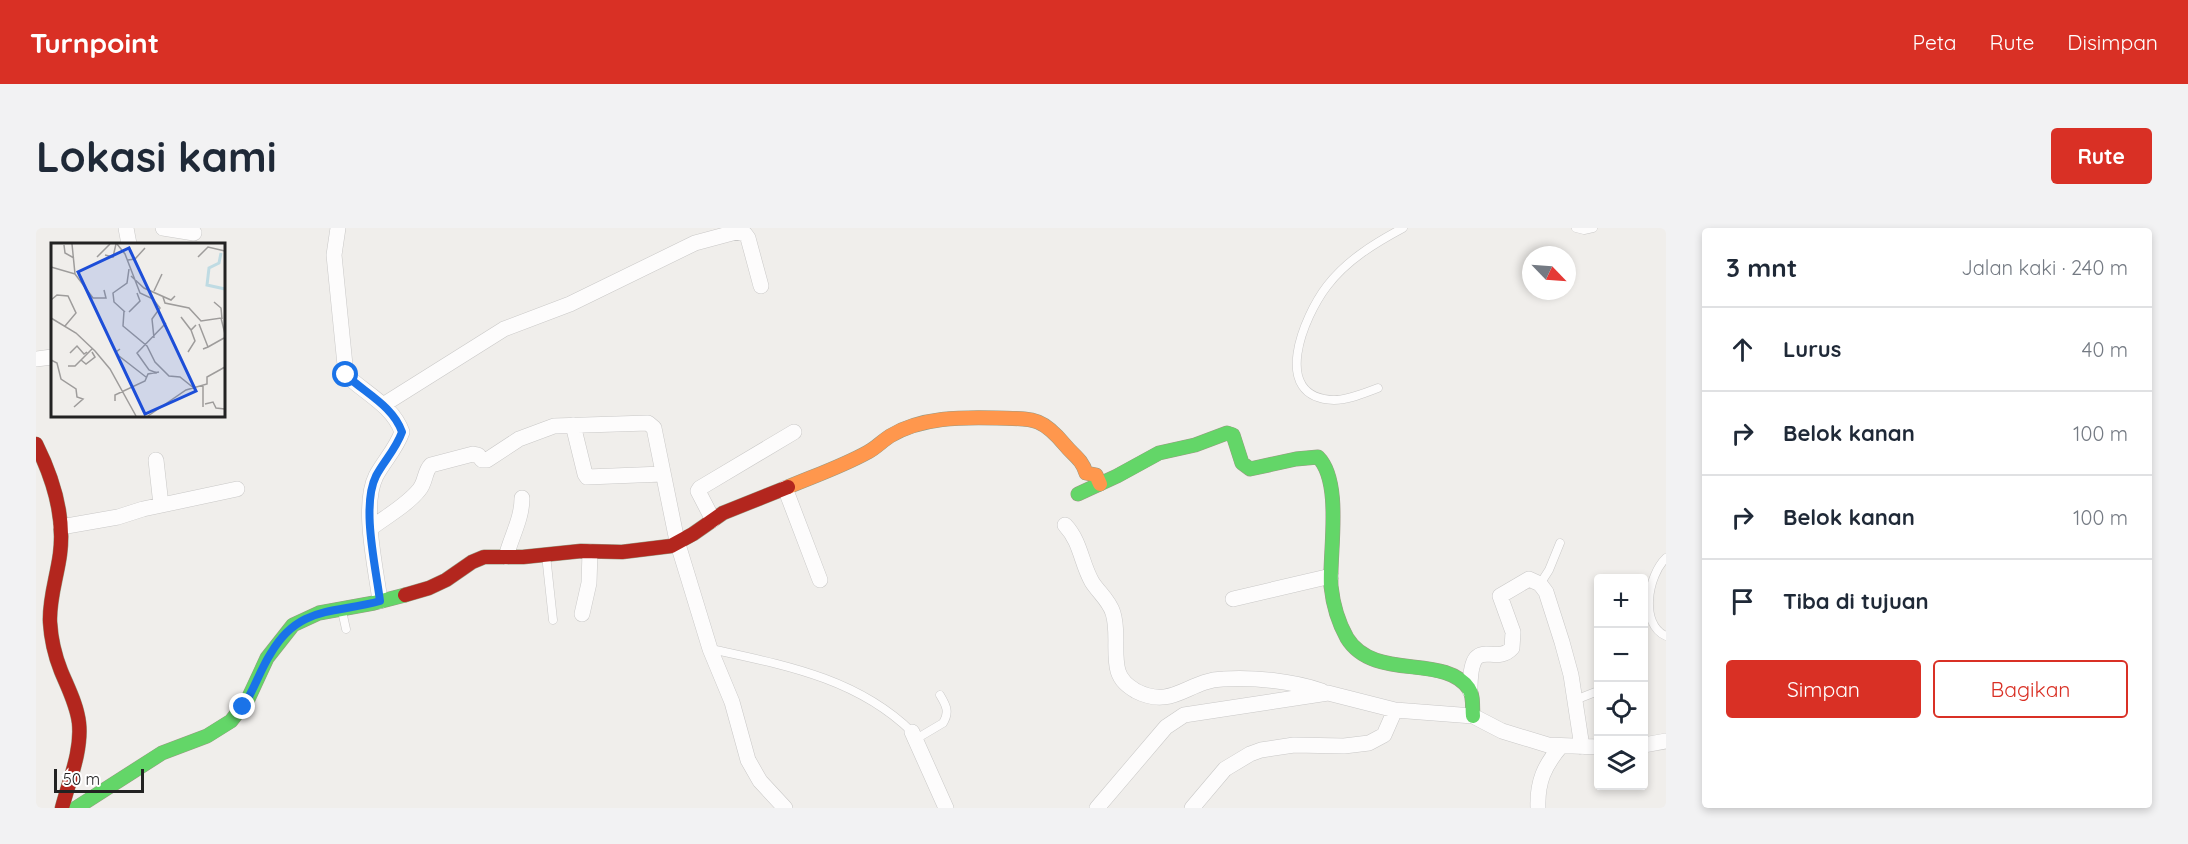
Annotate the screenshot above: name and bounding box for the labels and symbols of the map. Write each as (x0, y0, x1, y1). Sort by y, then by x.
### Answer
inset map (51, 243, 225, 417)
north arrow (1522, 246, 1576, 300)
route start (332, 361, 358, 387)
route end (229, 693, 255, 719)
scale bar (54, 766, 144, 794)

